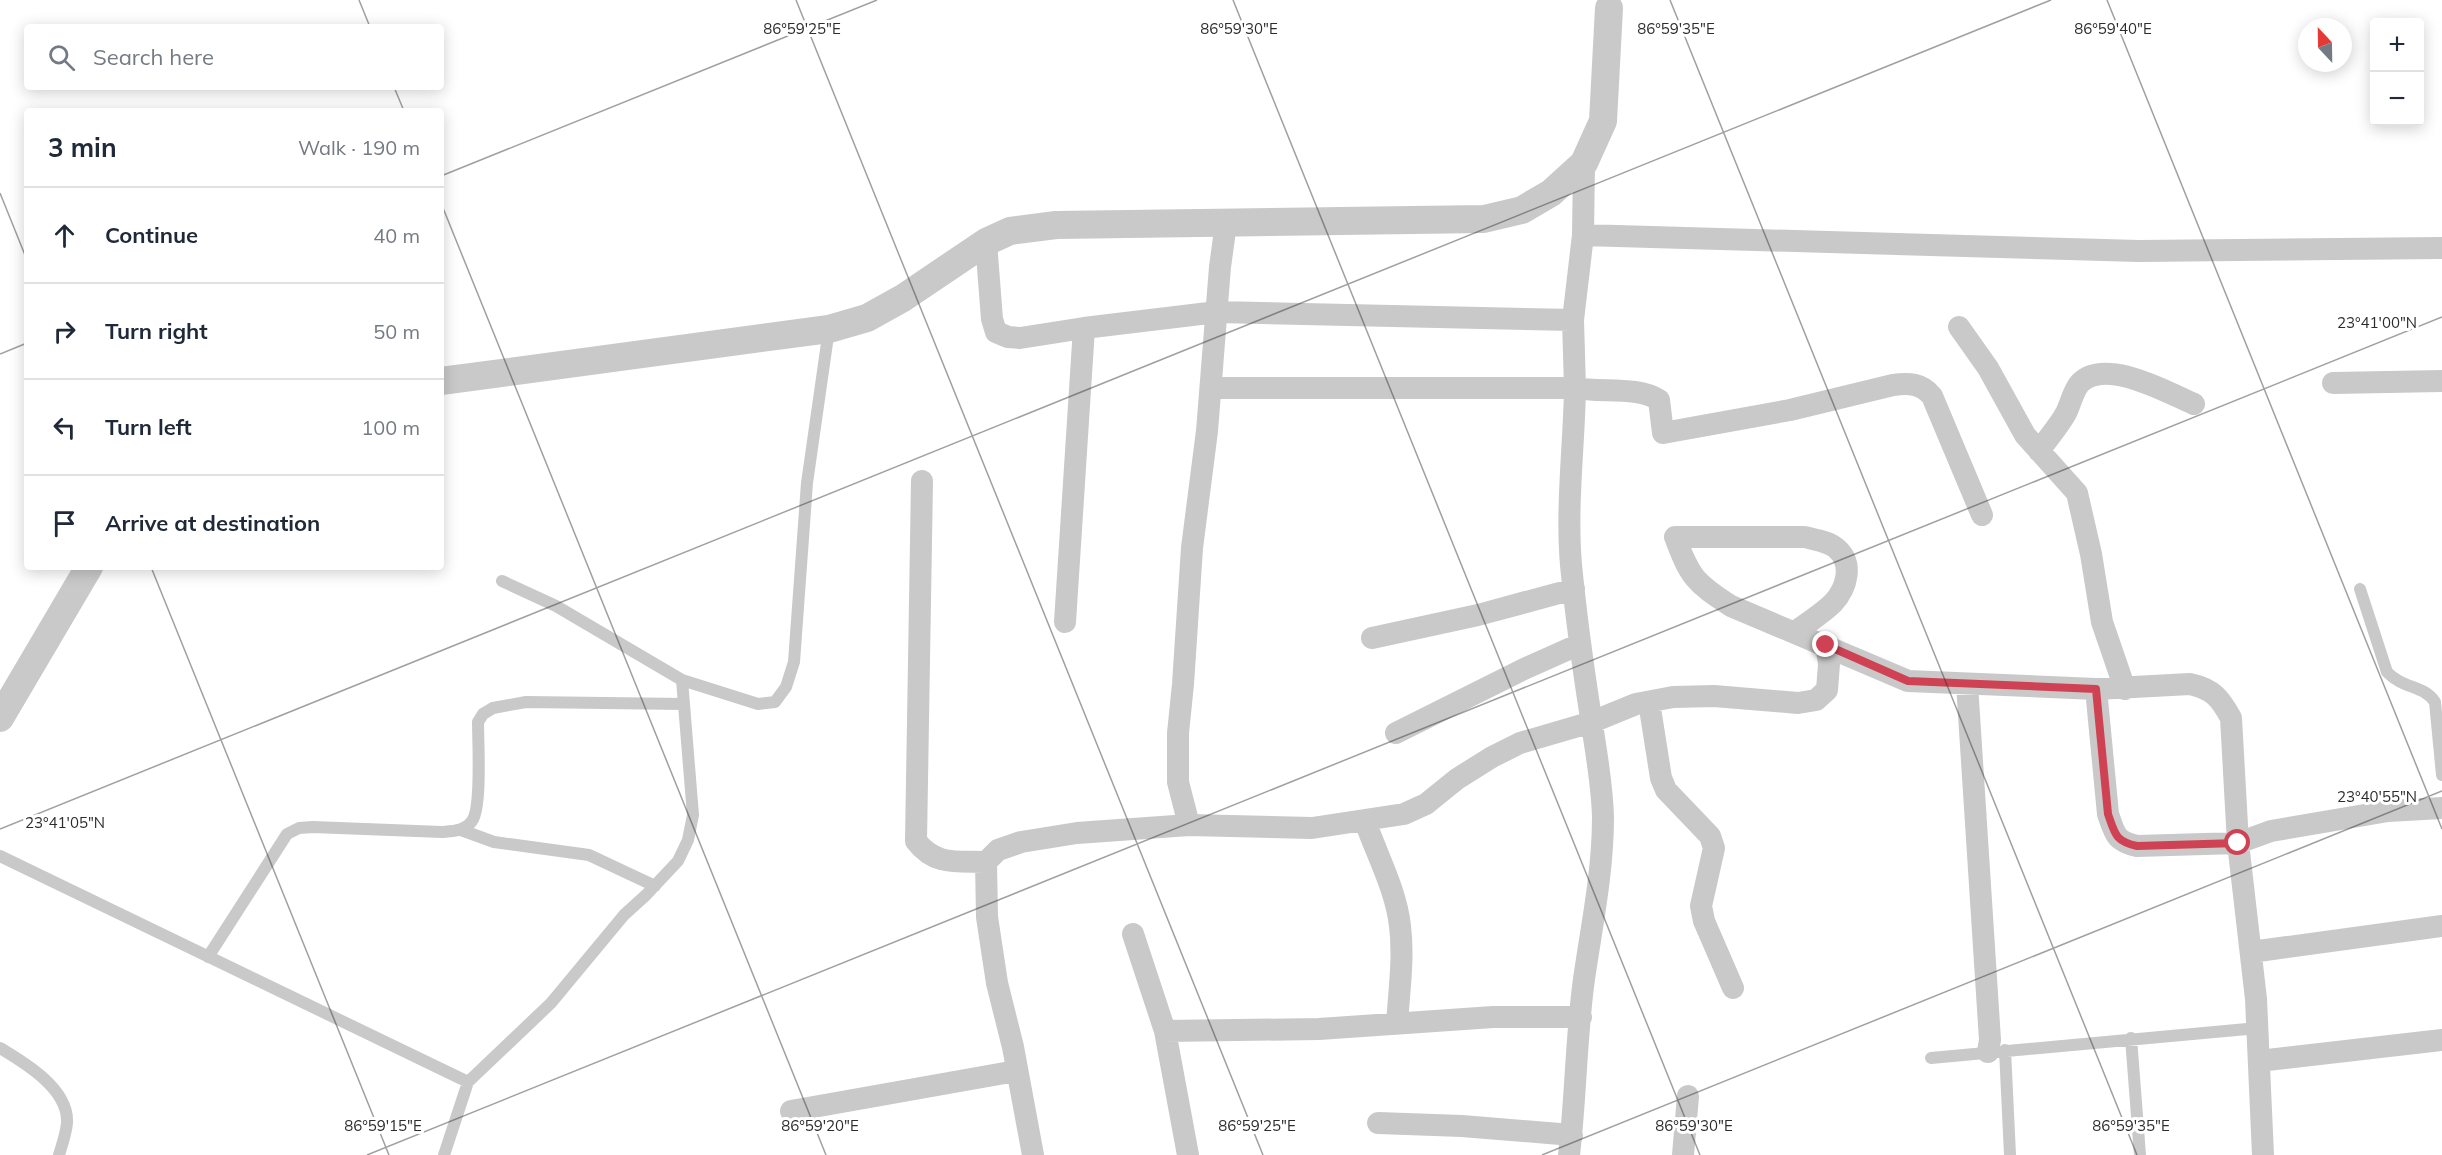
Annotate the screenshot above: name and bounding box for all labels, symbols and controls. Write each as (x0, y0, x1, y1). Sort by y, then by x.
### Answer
north arrow (2298, 18, 2352, 72)
map controls (2370, 18, 2424, 126)
button: + (2370, 18, 2424, 72)
text: 86°59'25"E (763, 19, 841, 38)
text: 86°59'30"E (1200, 19, 1278, 38)
text: 86°59'35"E (1637, 19, 1715, 38)
text: 86°59'40"E (2074, 19, 2152, 38)
search box (24, 24, 444, 90)
icon: search (45, 41, 78, 74)
text: Search here (93, 43, 214, 71)
button: − (2370, 72, 2424, 126)
text: 3 min (48, 131, 117, 164)
text: Walk · 190 m (298, 135, 420, 160)
icon: ahead (48, 219, 81, 252)
text: Continue (105, 221, 198, 249)
text: 40 m (373, 223, 420, 248)
text: 23°41'00"N (2337, 313, 2417, 332)
icon: right (48, 315, 81, 348)
text: Turn right (105, 317, 208, 345)
text: 50 m (373, 319, 420, 344)
icon: left (48, 411, 81, 444)
text: Turn left (105, 413, 192, 441)
text: 100 m (361, 415, 420, 440)
icon: arrive (48, 507, 81, 540)
text: Arrive at destination (105, 509, 320, 537)
route end (1812, 631, 1838, 657)
text: 23°40'55"N (2337, 787, 2417, 806)
text: 23°41'05"N (25, 813, 105, 832)
route start (2224, 829, 2250, 855)
text: 86°59'15"E (344, 1116, 422, 1135)
text: 86°59'20"E (781, 1116, 859, 1135)
text: 86°59'25"E (1218, 1116, 1296, 1135)
text: 86°59'30"E (1655, 1116, 1733, 1135)
text: 86°59'35"E (2092, 1116, 2170, 1135)

